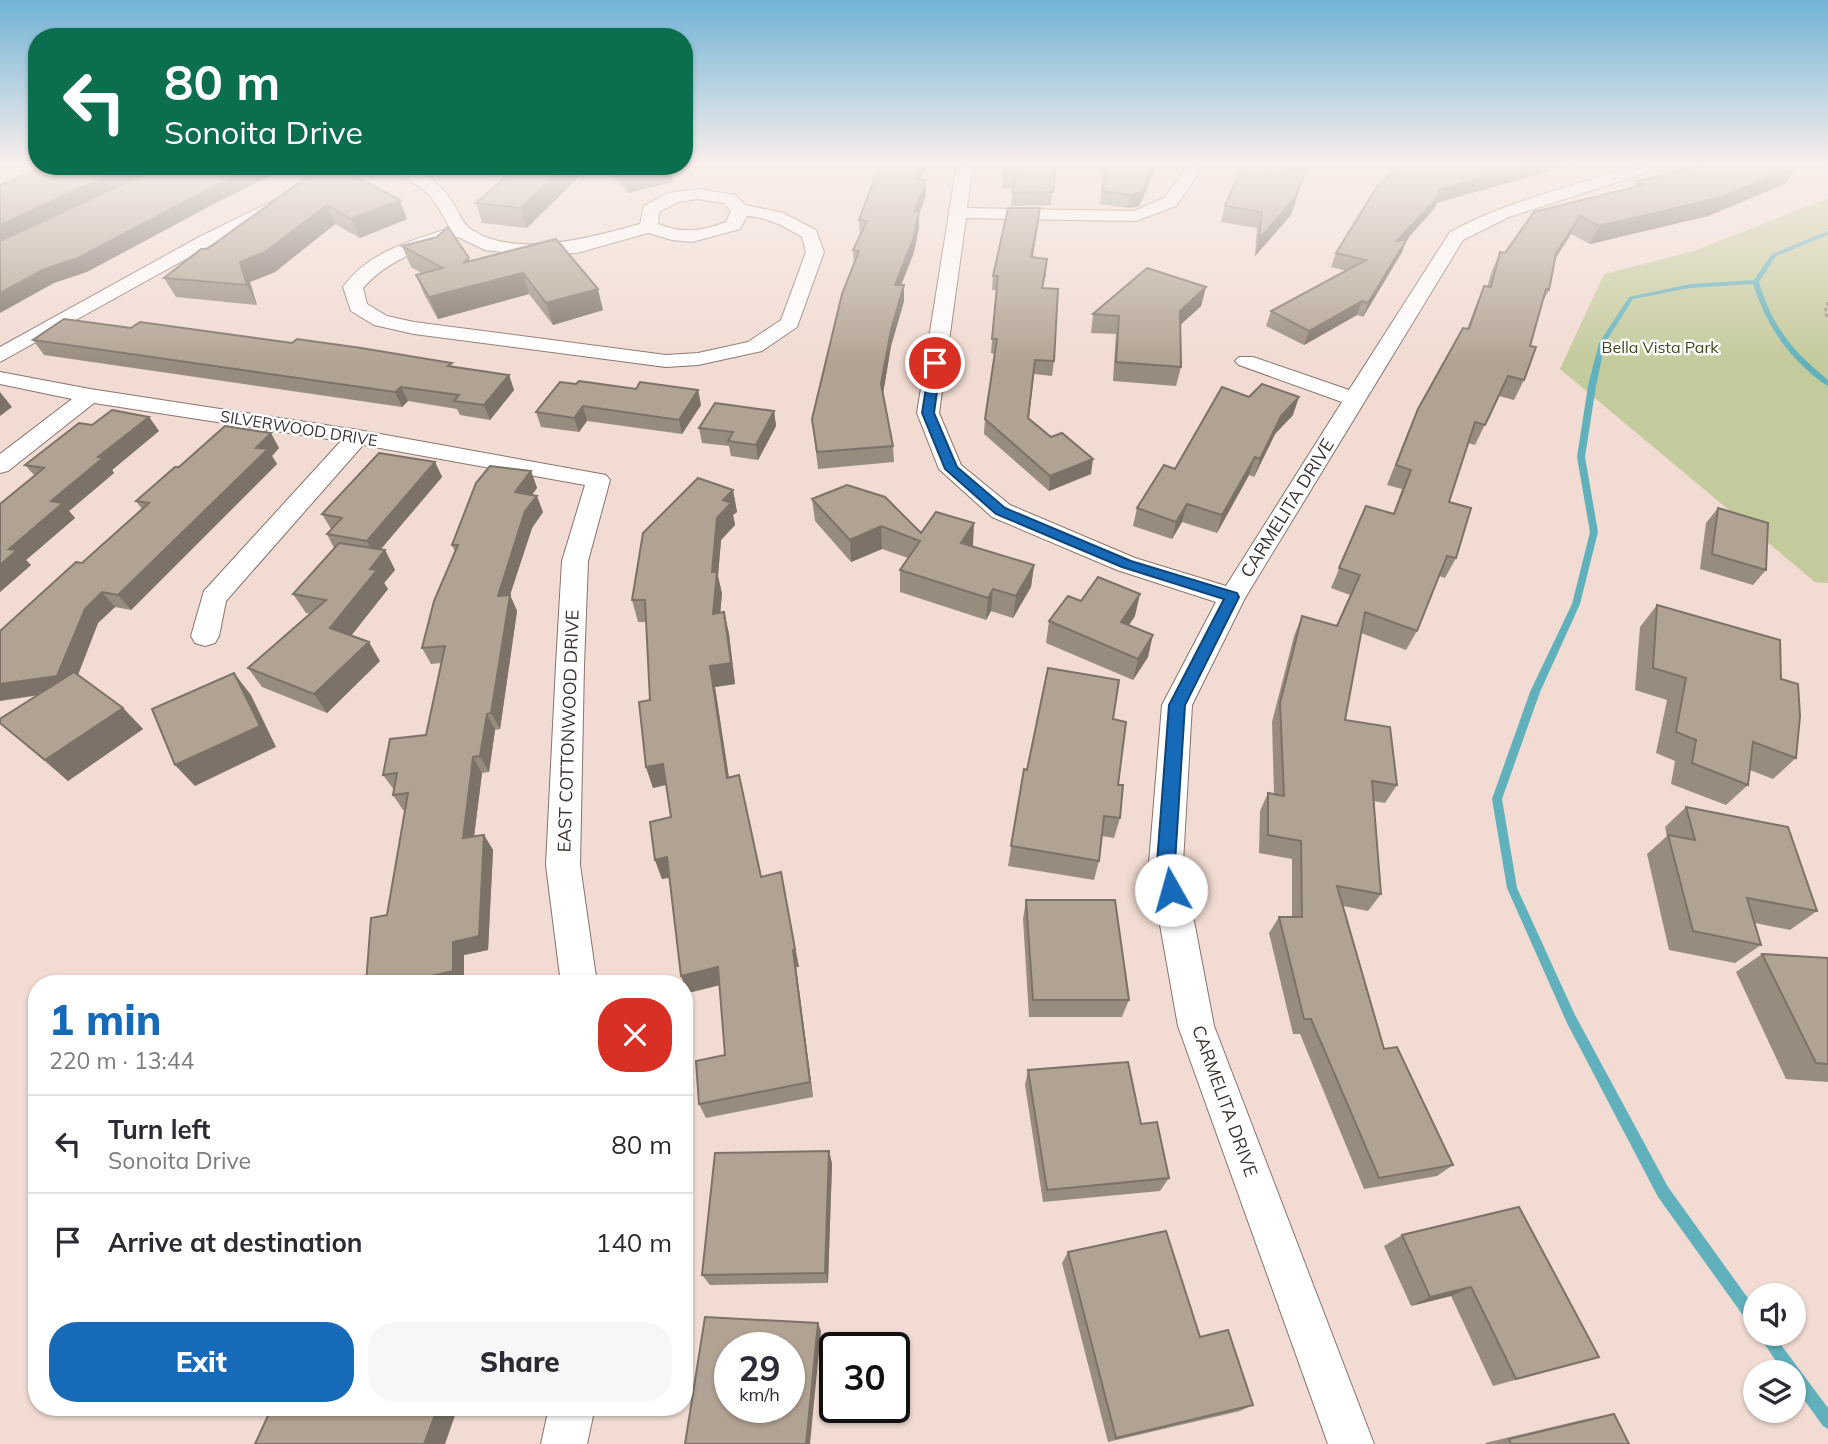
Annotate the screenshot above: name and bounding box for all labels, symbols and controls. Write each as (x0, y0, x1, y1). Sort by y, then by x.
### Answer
text: 80 m (164, 51, 280, 112)
icon: left (49, 56, 140, 147)
text: Sonoita Drive (164, 112, 363, 152)
pin (905, 333, 965, 393)
park label: Bella Vista Park (1602, 337, 1719, 357)
icon: arrive (916, 344, 954, 382)
street label: SILVERWOOD DRIVE (219, 406, 379, 450)
street label: CARMELITA DRIVE (1235, 434, 1339, 582)
street label: EAST COTTONWOOD DRIVE (552, 609, 584, 853)
position arrow (1134, 853, 1208, 927)
text: 1 min (49, 993, 162, 1046)
button: close (598, 998, 672, 1072)
street label: CARMELITA DRIVE (1187, 1022, 1263, 1180)
text: 220 m · 13:44 (49, 1046, 194, 1075)
text: Turn left (108, 1113, 210, 1146)
icon: left (49, 1125, 87, 1163)
text: 80 m (611, 1128, 672, 1161)
text: Sonoita Drive (108, 1146, 251, 1175)
icon: arrive (49, 1223, 87, 1261)
text: Arrive at destination (108, 1226, 363, 1259)
text: 140 m (596, 1226, 672, 1259)
map controls (1743, 1283, 1806, 1423)
button: sound (1743, 1283, 1806, 1346)
button: Exit (49, 1322, 354, 1402)
button: Share (368, 1322, 672, 1402)
speed limit sign: 30 (819, 1332, 910, 1423)
text: 29 (738, 1346, 781, 1390)
button: layers (1743, 1360, 1806, 1423)
text: km/h (739, 1383, 780, 1406)

